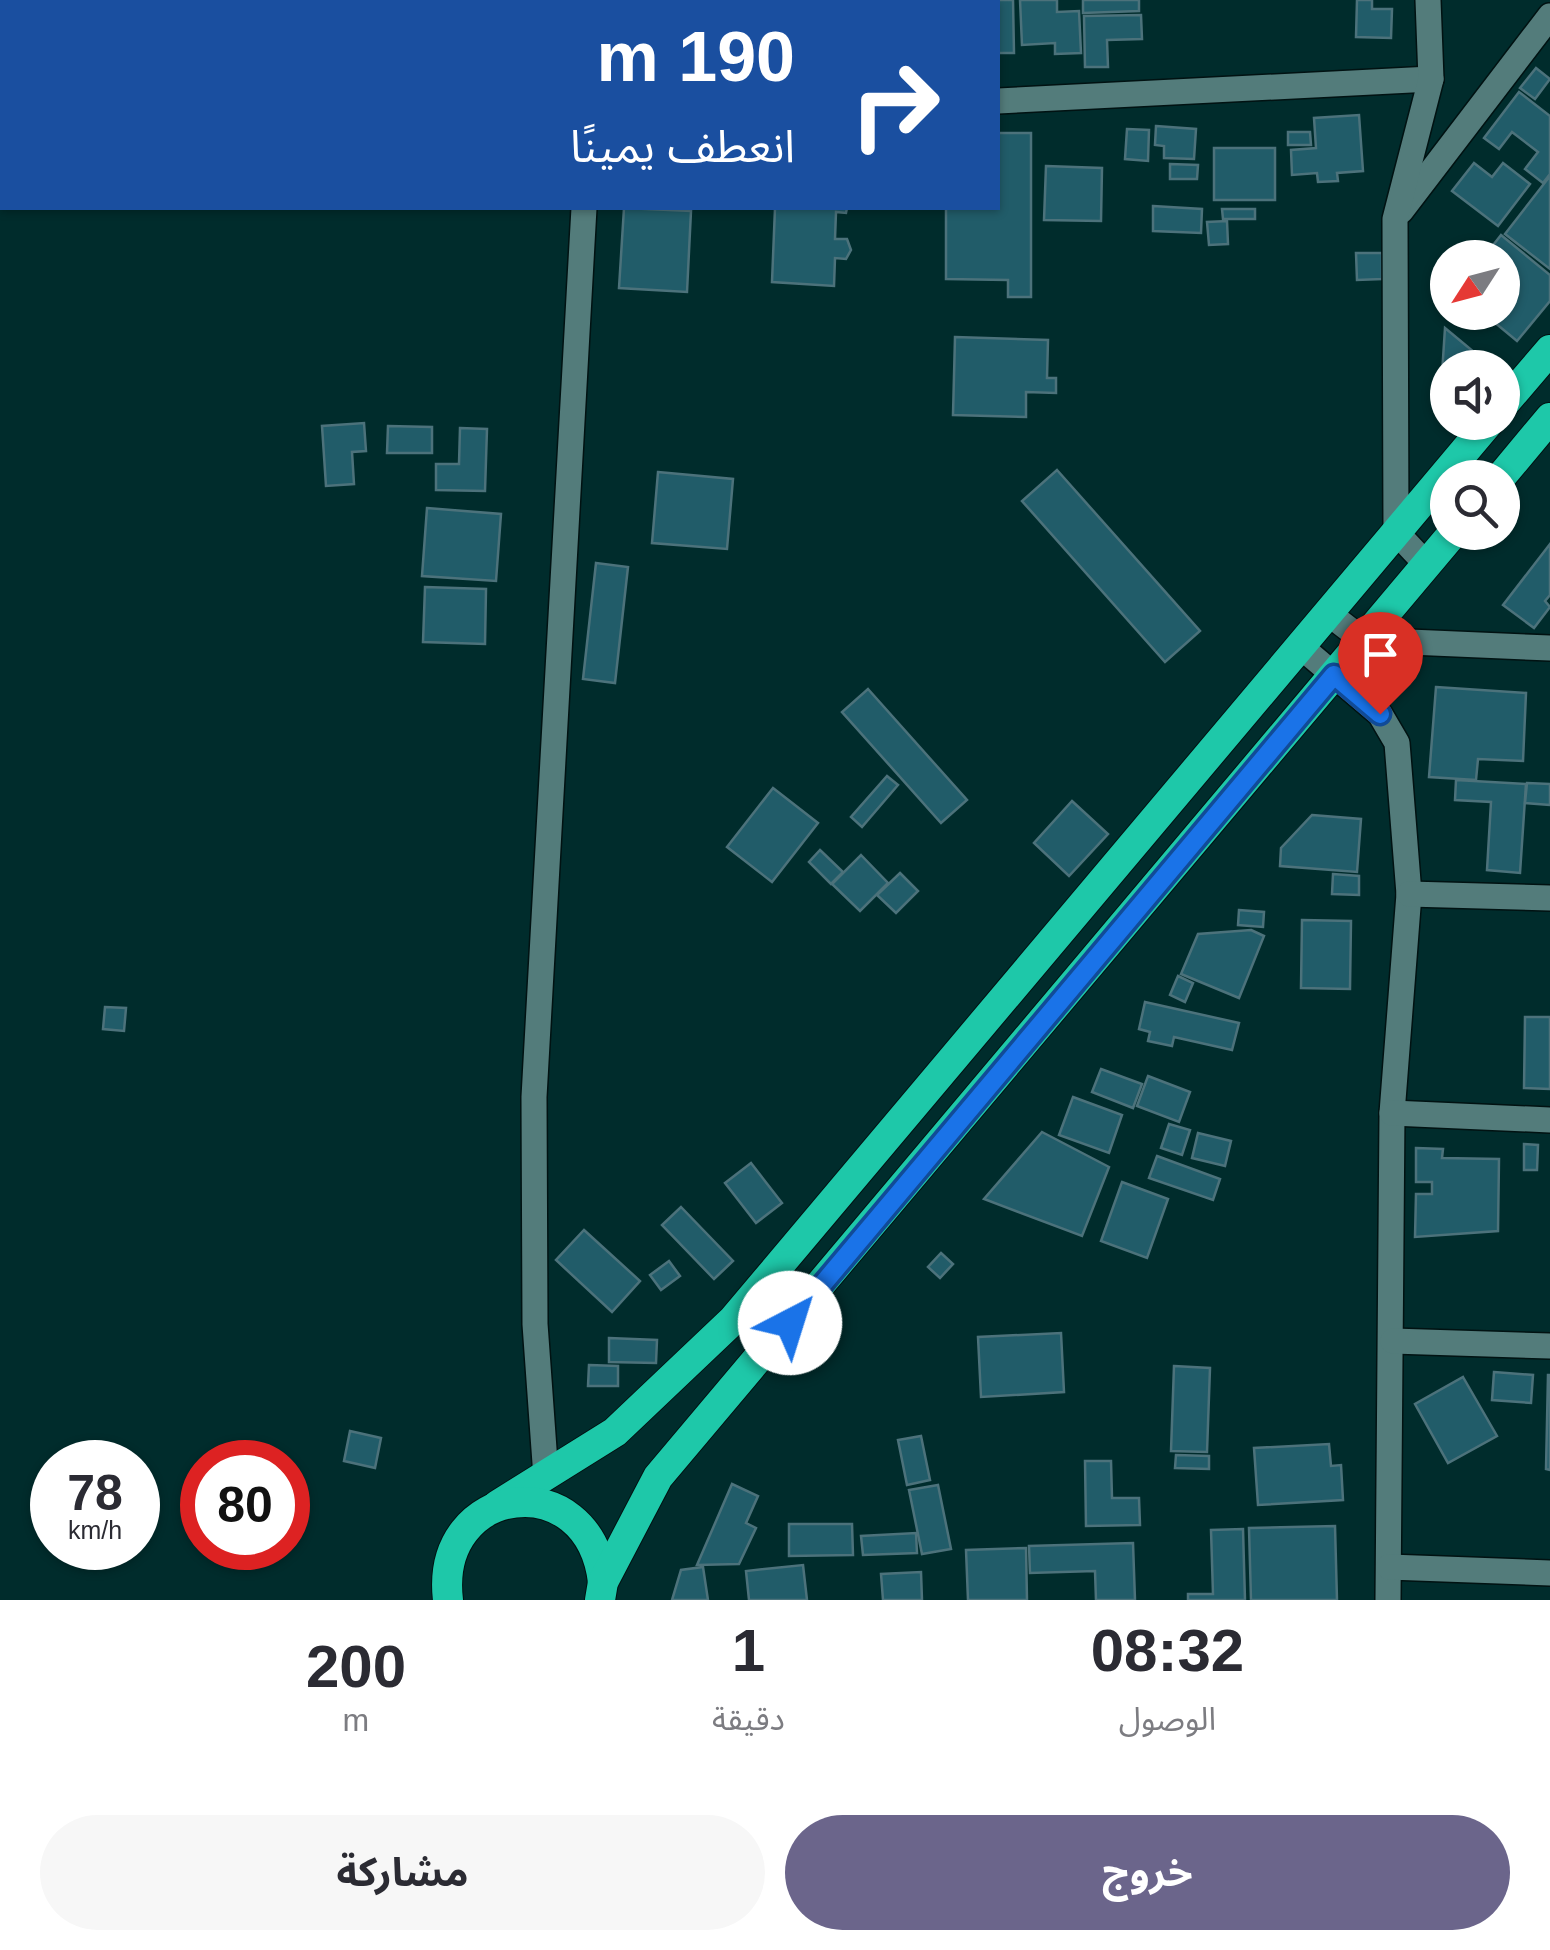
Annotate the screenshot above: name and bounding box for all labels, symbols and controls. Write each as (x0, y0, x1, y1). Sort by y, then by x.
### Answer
text: 190 m (597, 18, 795, 96)
icon: right (830, 40, 960, 170)
text: انعطف يمينًا (570, 121, 795, 172)
north arrow (1430, 240, 1520, 330)
map controls (1430, 240, 1520, 550)
button: sound (1430, 350, 1520, 440)
button: search (1430, 460, 1520, 550)
pin (1338, 612, 1423, 715)
icon: arrive (1353, 627, 1408, 682)
position arrow (738, 1271, 842, 1375)
speed limit sign: 80 (180, 1440, 310, 1570)
text: 78 (67, 1465, 123, 1521)
text: km/h (68, 1516, 122, 1544)
text: 1 (732, 1617, 765, 1684)
text: 08:32 (1091, 1617, 1244, 1684)
text: 200 (306, 1633, 406, 1700)
text: دقيقة (712, 1701, 785, 1737)
text: الوصول (1119, 1701, 1216, 1737)
text: m (343, 1702, 369, 1738)
button: مشاركة (40, 1815, 765, 1930)
button: خروج (785, 1815, 1510, 1930)

